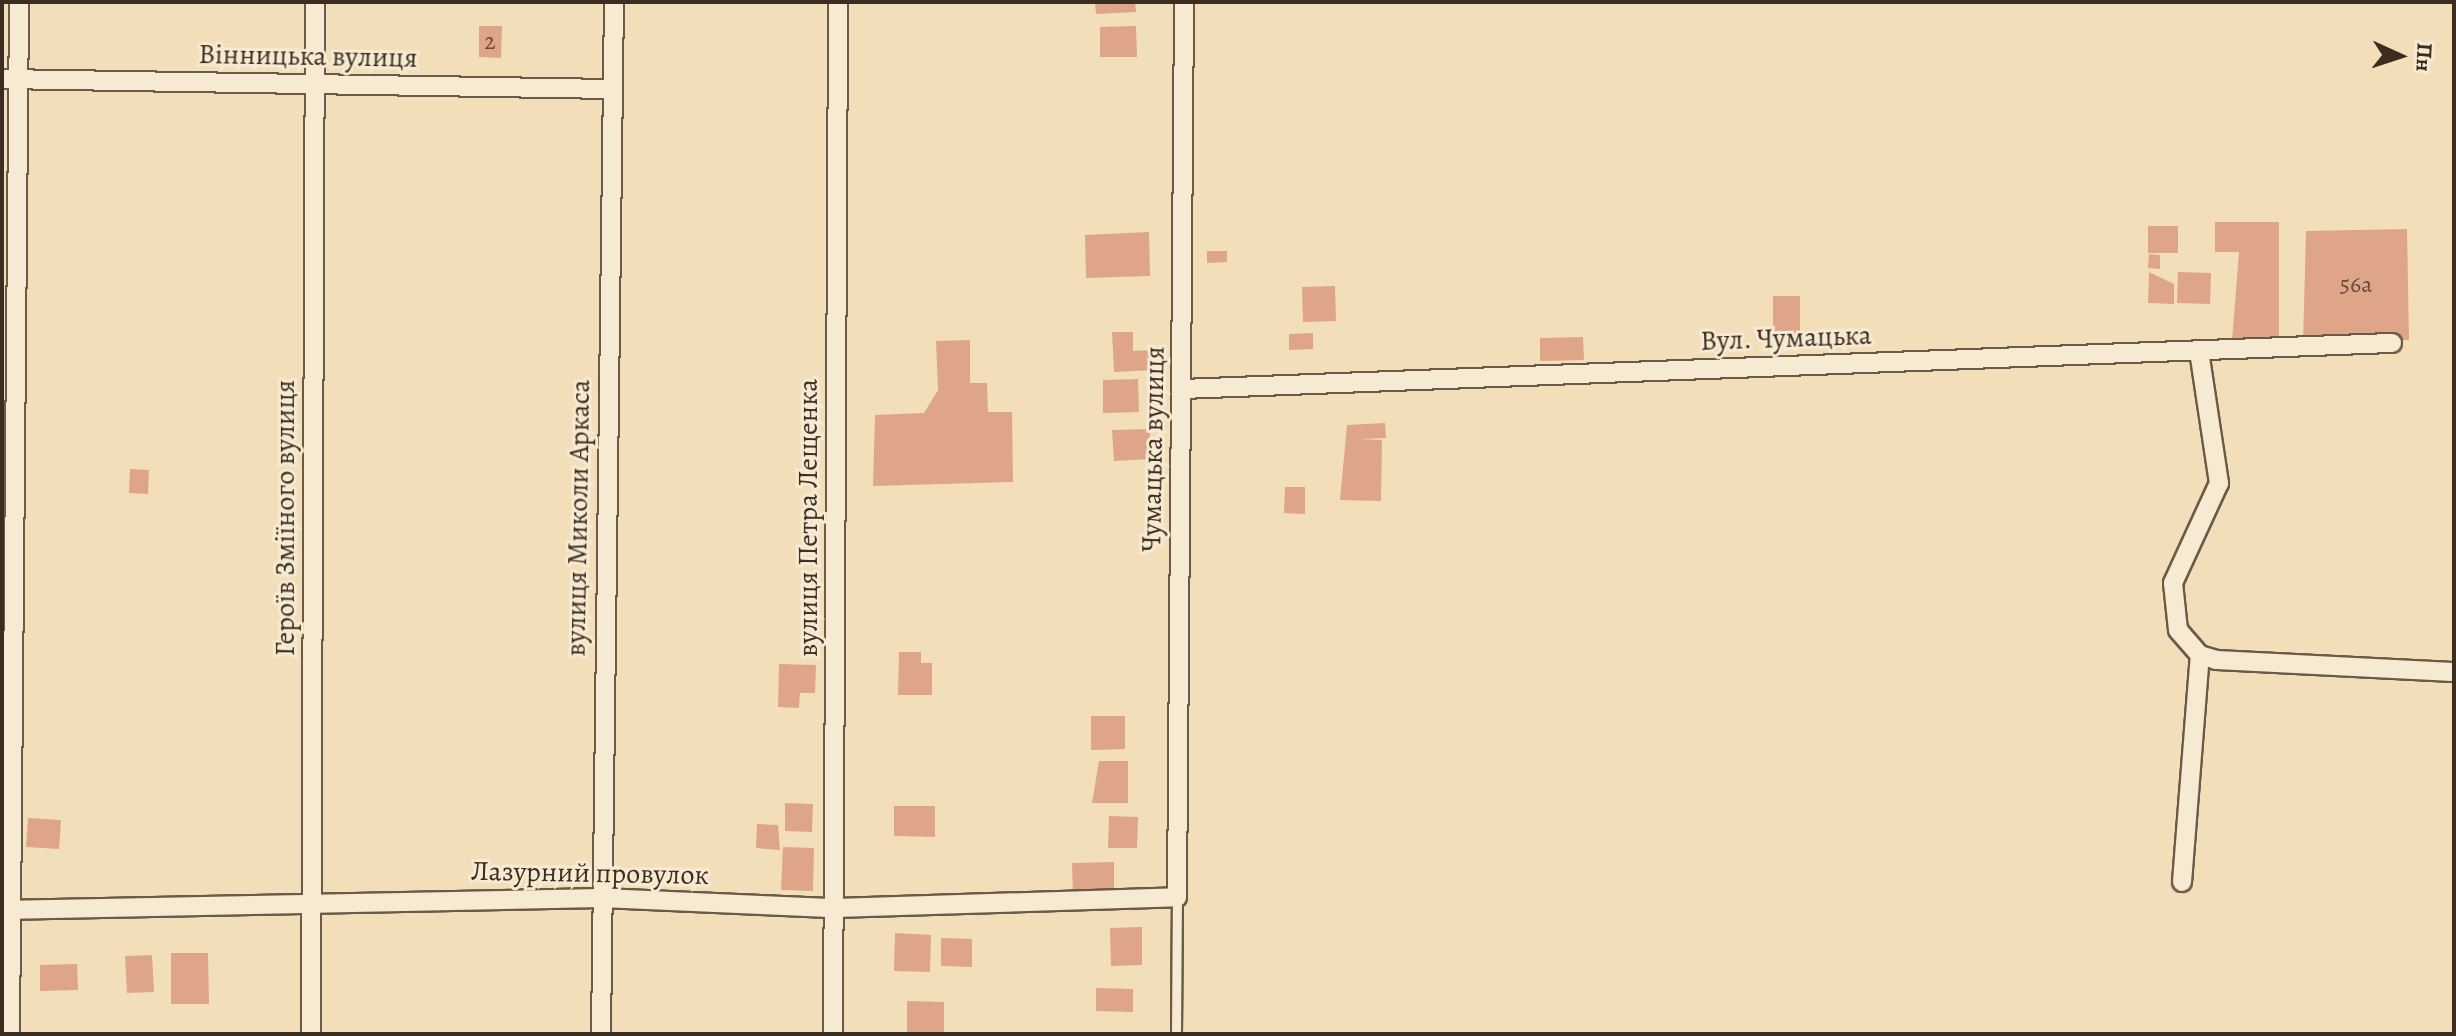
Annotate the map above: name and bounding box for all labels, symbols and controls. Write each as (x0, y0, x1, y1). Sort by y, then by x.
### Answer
north arrow (2360, 16, 2440, 96)
house number: 2 (484, 28, 496, 56)
street label: Вінницька вулиця (198, 37, 418, 75)
text: Пн (2408, 42, 2440, 72)
house number: 56а (2340, 271, 2372, 299)
street label: Вул. Чумацька (1699, 318, 1873, 358)
street label: Чумацька вулиця (1134, 346, 1172, 552)
street label: вулиця Миколи Аркаса (559, 379, 597, 657)
street label: вулиця Петра Лещенка (791, 379, 825, 657)
street label: Героїв Зміїного вулиця (268, 380, 302, 656)
street label: Лазурний провулок (471, 854, 709, 892)

